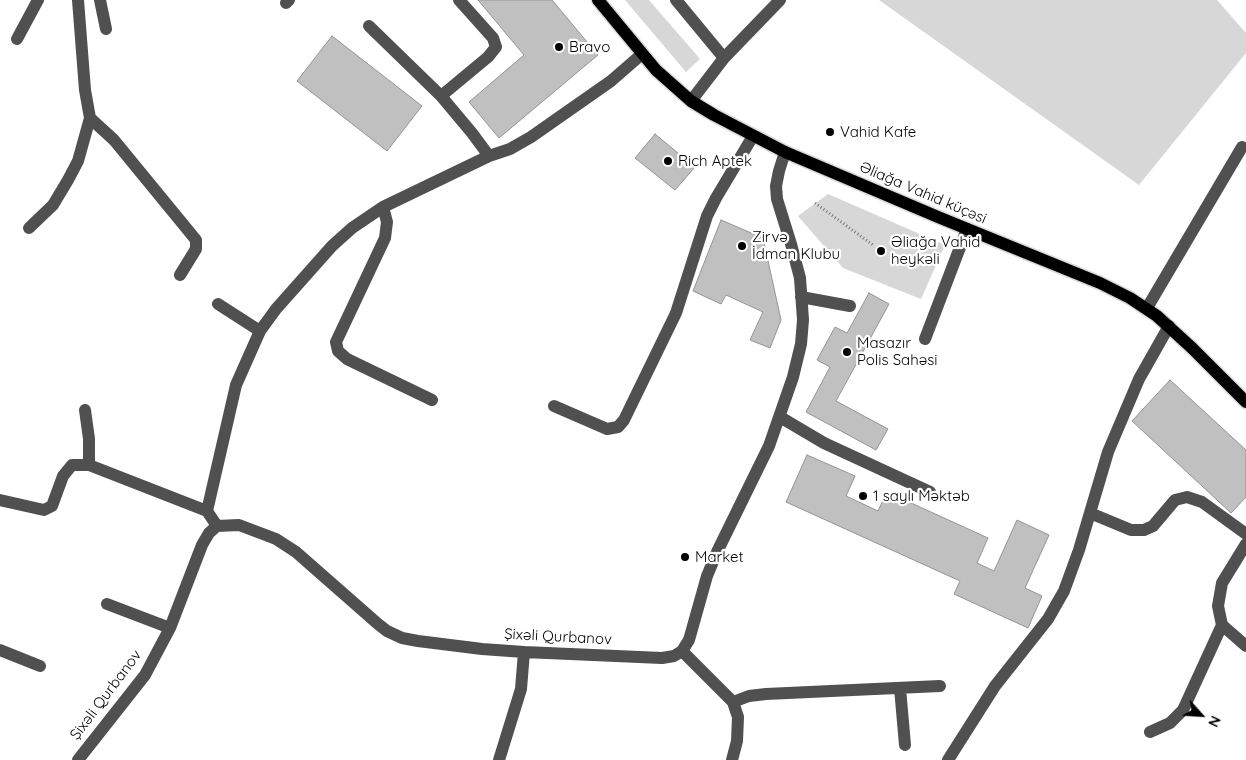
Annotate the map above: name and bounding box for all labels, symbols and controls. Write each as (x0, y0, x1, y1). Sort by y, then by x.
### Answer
place label: Bravo (569, 38, 610, 56)
marker: Bravo (553, 41, 565, 53)
place label: Vahid Kafe (840, 123, 916, 141)
marker: Vahid Kafe (824, 126, 836, 138)
place label: Rich Aptek (678, 152, 752, 170)
marker: Rich Aptek (662, 155, 674, 167)
street label: Əliağa Vahid küçəsi (857, 158, 989, 228)
place label: Zirvə İdman Klubu (752, 228, 840, 263)
place label: Əliağa Vahid heykəli (891, 233, 980, 268)
marker: Zirvə İdman Klubu (736, 240, 748, 252)
marker: Əliağa Vahid heykəli (875, 245, 887, 257)
place label: Masazır Polis Sahəsi (857, 334, 937, 369)
marker: Masazır Polis Sahəsi (841, 346, 853, 358)
place label: 1 saylı Məktəb (873, 487, 970, 505)
marker: 1 saylı Məktəb (857, 490, 869, 502)
place label: Market (695, 548, 744, 566)
marker: Market (679, 551, 691, 563)
street label: Şixəli Qurbanov (504, 625, 612, 649)
street label: Şixəli Qurbanov (66, 647, 146, 743)
north arrow (1176, 690, 1226, 740)
text: N (1204, 713, 1225, 730)

